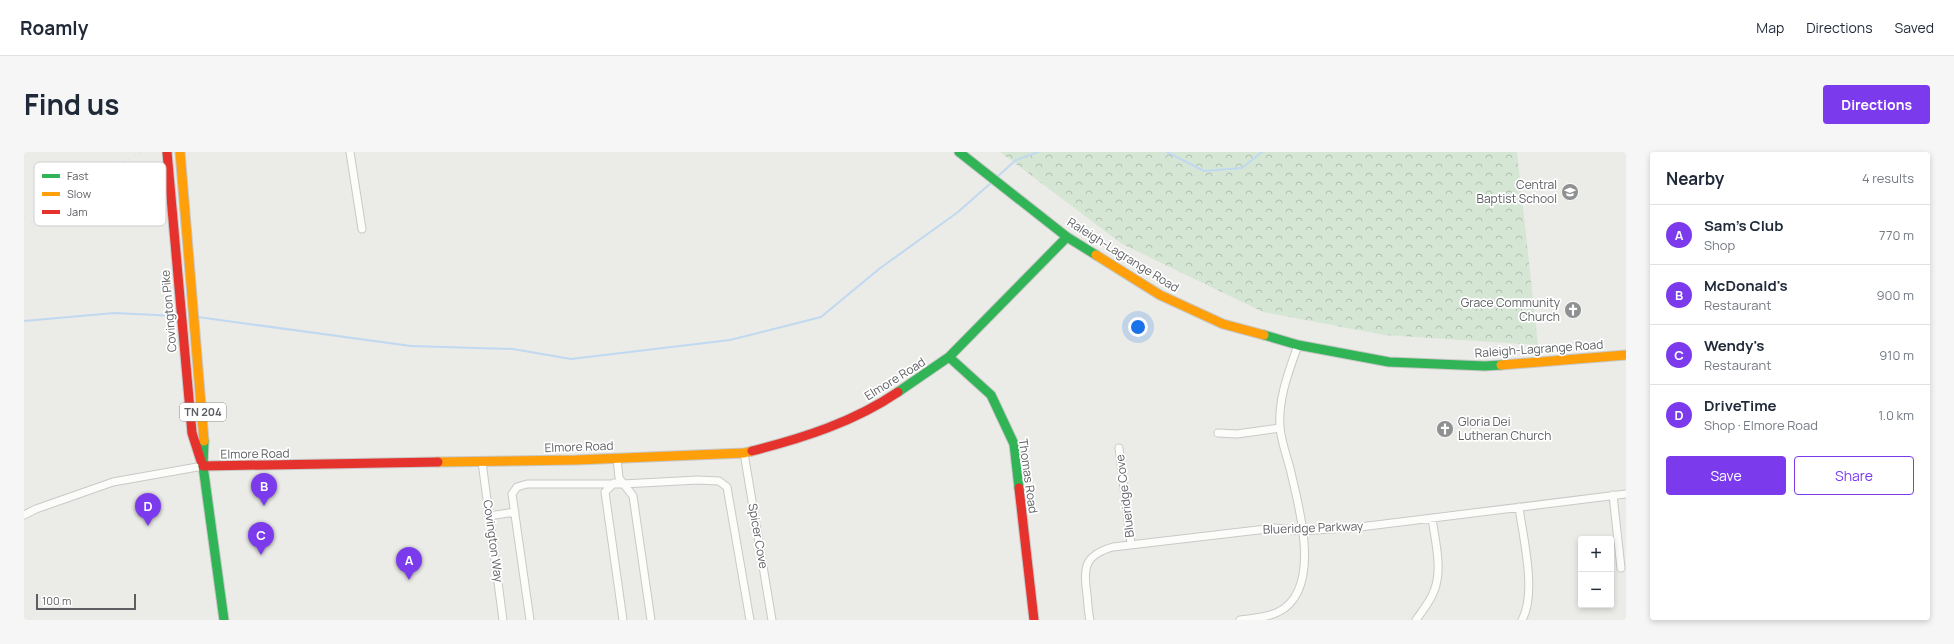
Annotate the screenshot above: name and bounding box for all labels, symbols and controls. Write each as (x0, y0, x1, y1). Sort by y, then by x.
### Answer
text: Roamly (20, 15, 88, 41)
text: Map (1756, 18, 1784, 37)
text: Directions (1806, 18, 1873, 37)
text: Saved (1895, 18, 1934, 37)
text: Find us (24, 85, 119, 123)
button: Directions (1823, 85, 1930, 124)
legend (34, 162, 166, 226)
text: Nearby (1666, 167, 1724, 190)
text: Fast (67, 168, 89, 183)
text: 4 results (1862, 169, 1914, 187)
place label: Central Baptist School (1477, 176, 1557, 207)
school or university icon: Central Baptist School (1560, 182, 1580, 202)
text: Slow (67, 186, 92, 201)
text: Jam (67, 204, 88, 219)
street label: Raleigh-Lagrange Road (1064, 213, 1182, 296)
text: Sam's Club (1704, 215, 1783, 236)
text: A (1675, 226, 1683, 244)
text: 770 m (1879, 226, 1914, 244)
text: Shop (1704, 236, 1735, 254)
street label: Covington Pike (156, 269, 181, 353)
text: McDonald's (1704, 275, 1788, 296)
text: B (1675, 286, 1683, 304)
text: 900 m (1876, 286, 1914, 304)
place label: Grace Community Church (1461, 294, 1561, 325)
text: Restaurant (1704, 296, 1771, 314)
church icon: Grace Community Church (1563, 300, 1583, 320)
your location (1128, 317, 1148, 337)
text: Wendy's (1704, 335, 1764, 356)
street label: Raleigh-Lagrange Road (1474, 336, 1604, 361)
text: C (1674, 346, 1684, 364)
text: 910 m (1879, 346, 1914, 364)
street label: Elmore Road (861, 353, 928, 404)
text: Restaurant (1704, 356, 1771, 374)
text: DriveTime (1704, 395, 1777, 416)
road number: TN 204 (180, 403, 226, 421)
text: D (1674, 406, 1684, 424)
text: 1.0 km (1878, 406, 1914, 424)
place label: Gloria Dei Lutheran Church (1458, 413, 1551, 444)
text: Shop · Elmore Road (1704, 416, 1818, 434)
church icon: Gloria Dei Lutheran Church (1435, 419, 1455, 439)
street label: Elmore Road (544, 437, 614, 456)
street label: Thomas Road (1015, 437, 1042, 514)
street label: Elmore Road (220, 444, 290, 463)
street label: Blueridge Cove (1111, 454, 1138, 538)
button: Save (1666, 456, 1786, 495)
button: Share (1794, 456, 1914, 495)
pin: B (251, 473, 277, 506)
pin: D (135, 493, 161, 526)
street label: Covington Way (479, 499, 508, 584)
street label: Spicer Cove (744, 502, 773, 570)
street label: Blueridge Parkway (1262, 517, 1364, 538)
pin: C (248, 522, 274, 555)
map controls (1578, 536, 1614, 608)
button: + (1578, 536, 1614, 572)
pin: A (396, 547, 422, 580)
button: − (1578, 572, 1614, 608)
scale bar (36, 592, 136, 611)
text: 100 m (42, 593, 71, 608)

